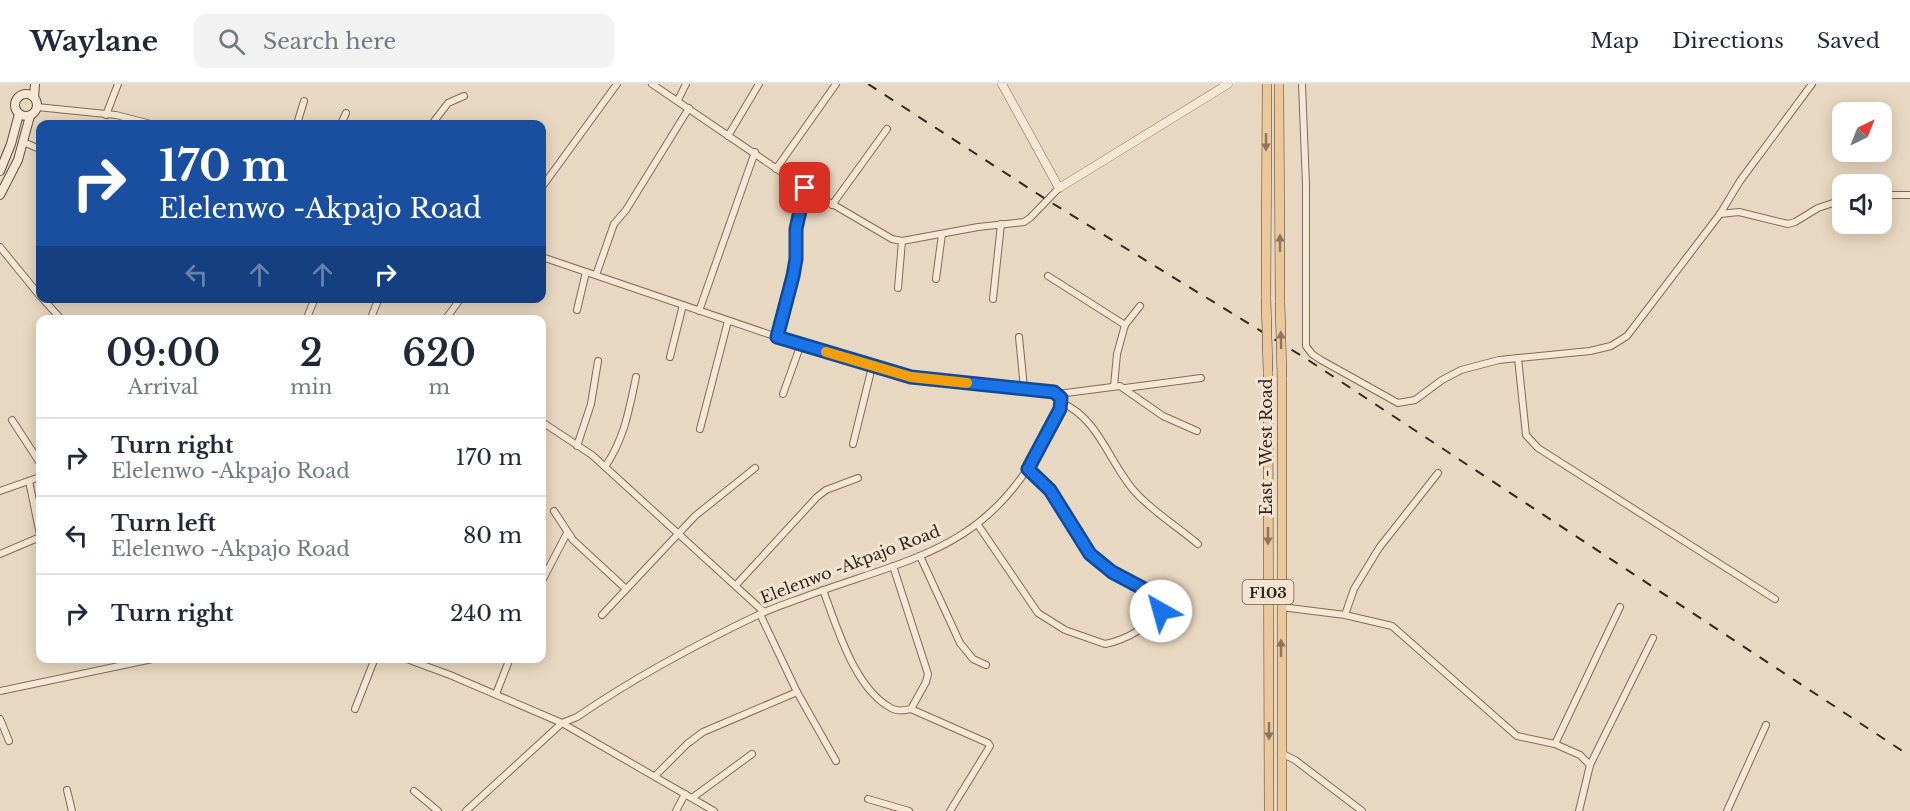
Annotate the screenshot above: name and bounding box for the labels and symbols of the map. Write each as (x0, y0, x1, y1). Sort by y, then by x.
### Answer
north arrow (1832, 102, 1892, 162)
one-way arrow (1261, 133, 1271, 152)
pin (779, 162, 830, 213)
one-way arrow (1275, 234, 1285, 253)
one-way arrow (1276, 331, 1286, 350)
street label: East - West Road (1256, 378, 1276, 515)
street label: Elelenwo -Akpajo Road (757, 520, 943, 608)
one-way arrow (1263, 526, 1273, 545)
position arrow (1129, 579, 1193, 643)
road number: F103 (1242, 580, 1294, 604)
one-way arrow (1276, 638, 1286, 657)
one-way arrow (1264, 721, 1274, 740)

